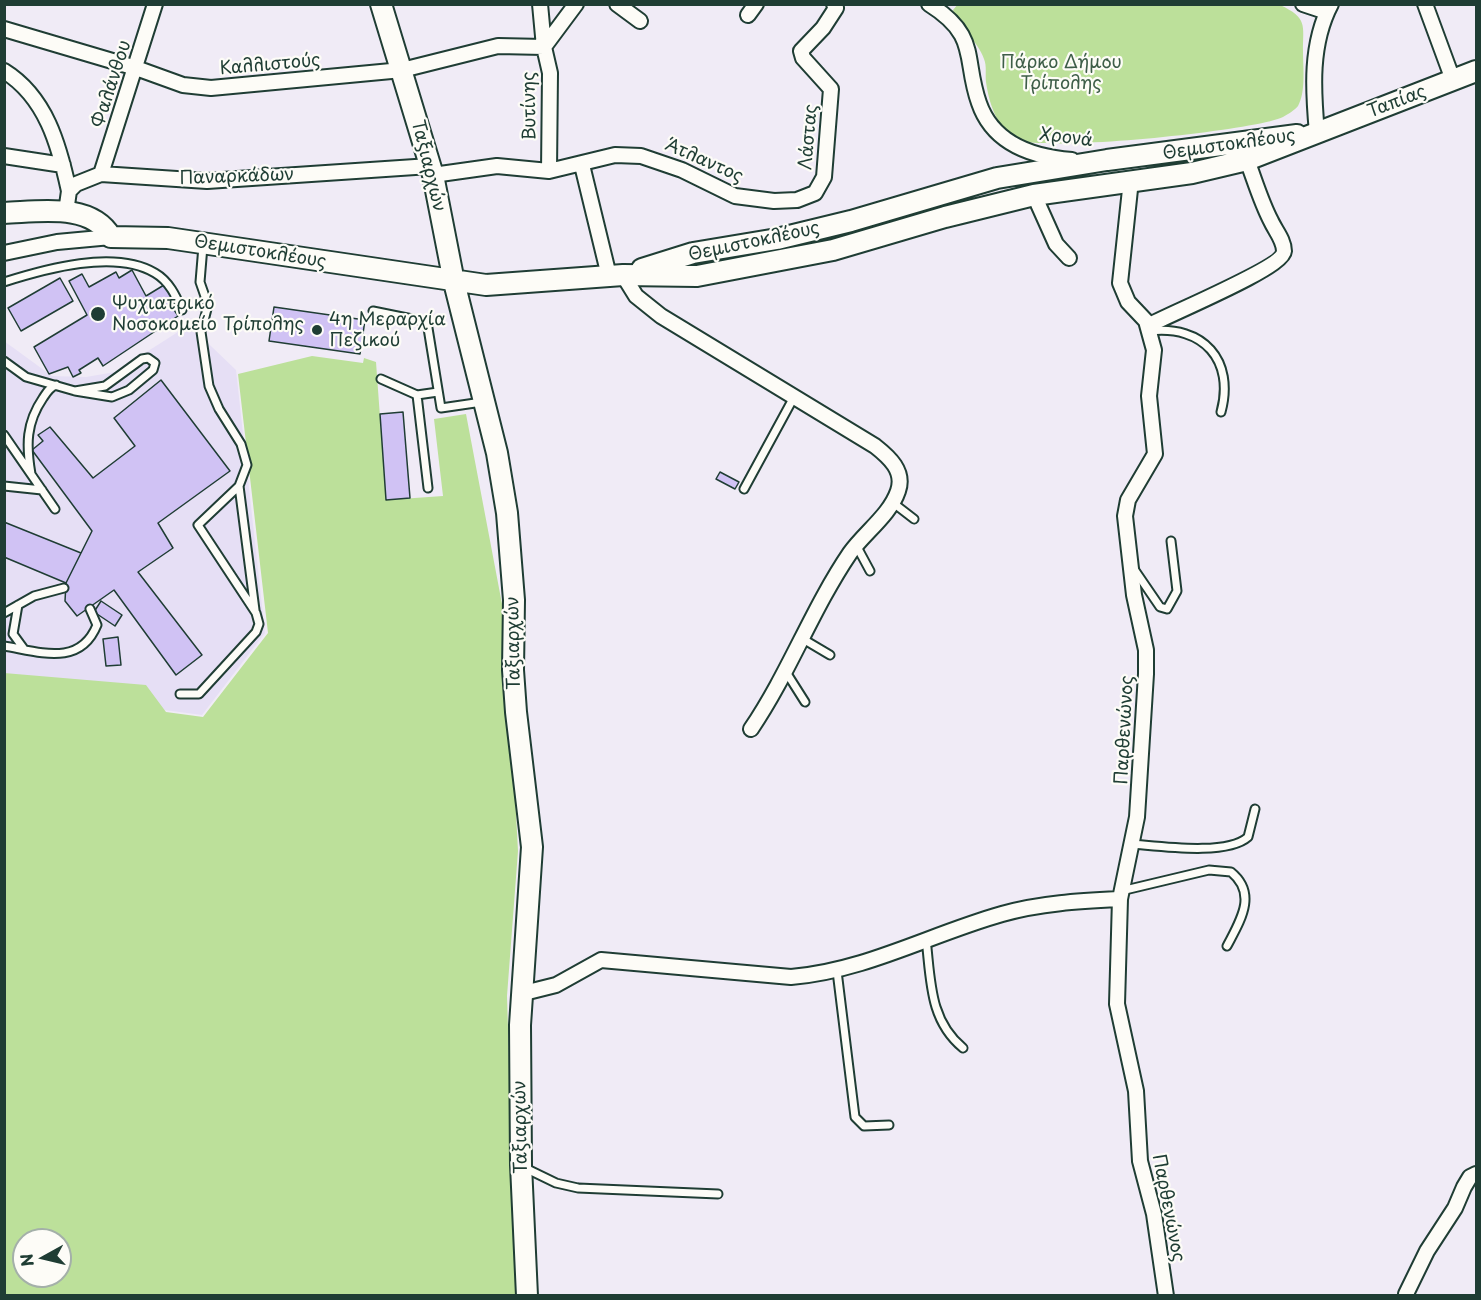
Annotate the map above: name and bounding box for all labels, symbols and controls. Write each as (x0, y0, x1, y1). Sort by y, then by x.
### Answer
street label: Φαλάνθου (88, 38, 136, 130)
street label: Καλλιστούς (219, 50, 321, 80)
park label: Πάρκο Δήμου Τρίπολης (1000, 52, 1122, 94)
street label: Βυτίνης (519, 71, 541, 141)
street label: Ταπίας (1365, 81, 1429, 123)
street label: Λάστας (795, 103, 823, 171)
street label: Ταξιαρχών (406, 118, 450, 214)
street label: Χρονά (1038, 124, 1094, 152)
street label: Θεμιστοκλέους (1161, 125, 1297, 165)
street label: Άτλαντος (662, 134, 746, 188)
street label: Παναρκάδων (179, 164, 295, 190)
street label: Θεμιστοκλέους (686, 218, 822, 266)
street label: Θεμιστοκλέους (192, 231, 328, 273)
place label: Ψυχιατρικό Νοσοκομείο Τρίπολης (112, 293, 304, 336)
marker: Ψυχιατρικό Νοσοκομείο Τρίπολης (89, 305, 107, 323)
place label: 4η Μεραρχία Πεζικού (329, 309, 446, 352)
marker: 4η Μεραρχία Πεζικού (310, 323, 324, 337)
street label: Ταξιαρχών (502, 596, 526, 690)
street label: Παρθενώνος (1111, 675, 1139, 785)
street label: Ταξιαρχών (509, 1080, 533, 1174)
street label: Παρθενώνος (1147, 1152, 1189, 1264)
north arrow (12, 1228, 72, 1288)
text: N (13, 1252, 39, 1268)

